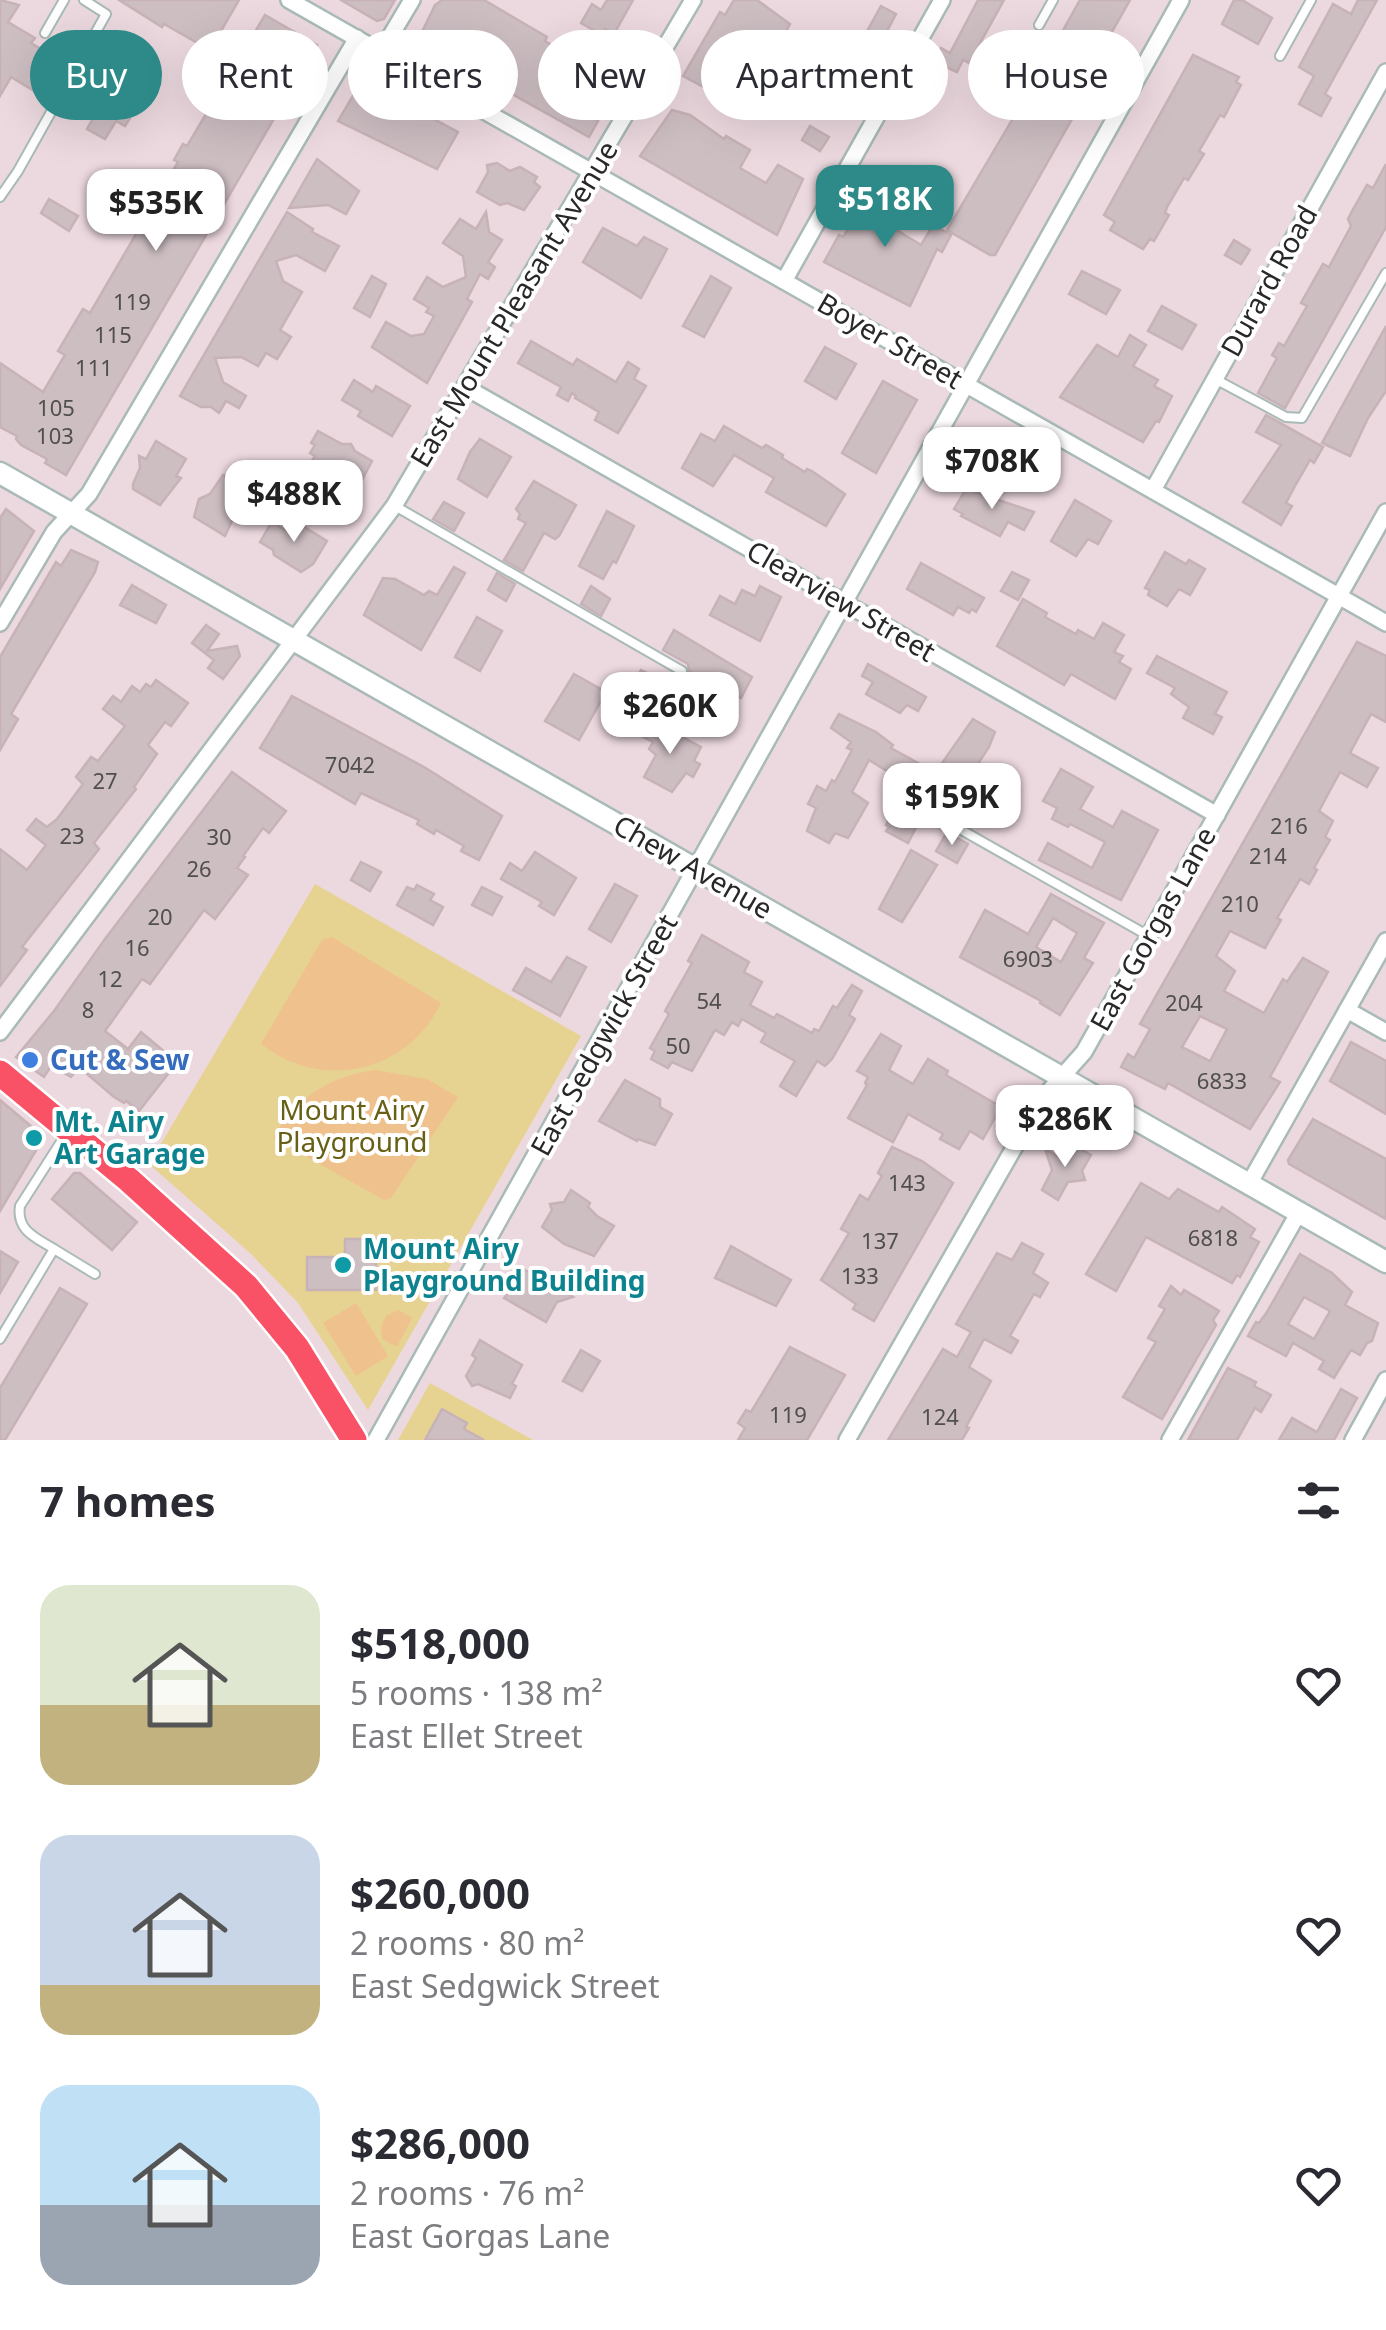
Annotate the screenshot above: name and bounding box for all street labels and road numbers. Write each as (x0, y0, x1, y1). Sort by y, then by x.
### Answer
street label: East Mount Pleasant Avenue (400, 133, 626, 474)
street label: Durard Road (1211, 198, 1325, 363)
street label: Boyer Street (811, 283, 970, 397)
street label: Clearview Street (740, 531, 943, 670)
street label: Chew Avenue (607, 805, 780, 927)
street label: East Gorgas Lane (1080, 820, 1224, 1037)
street label: East Sedgwick Street (521, 907, 685, 1162)

